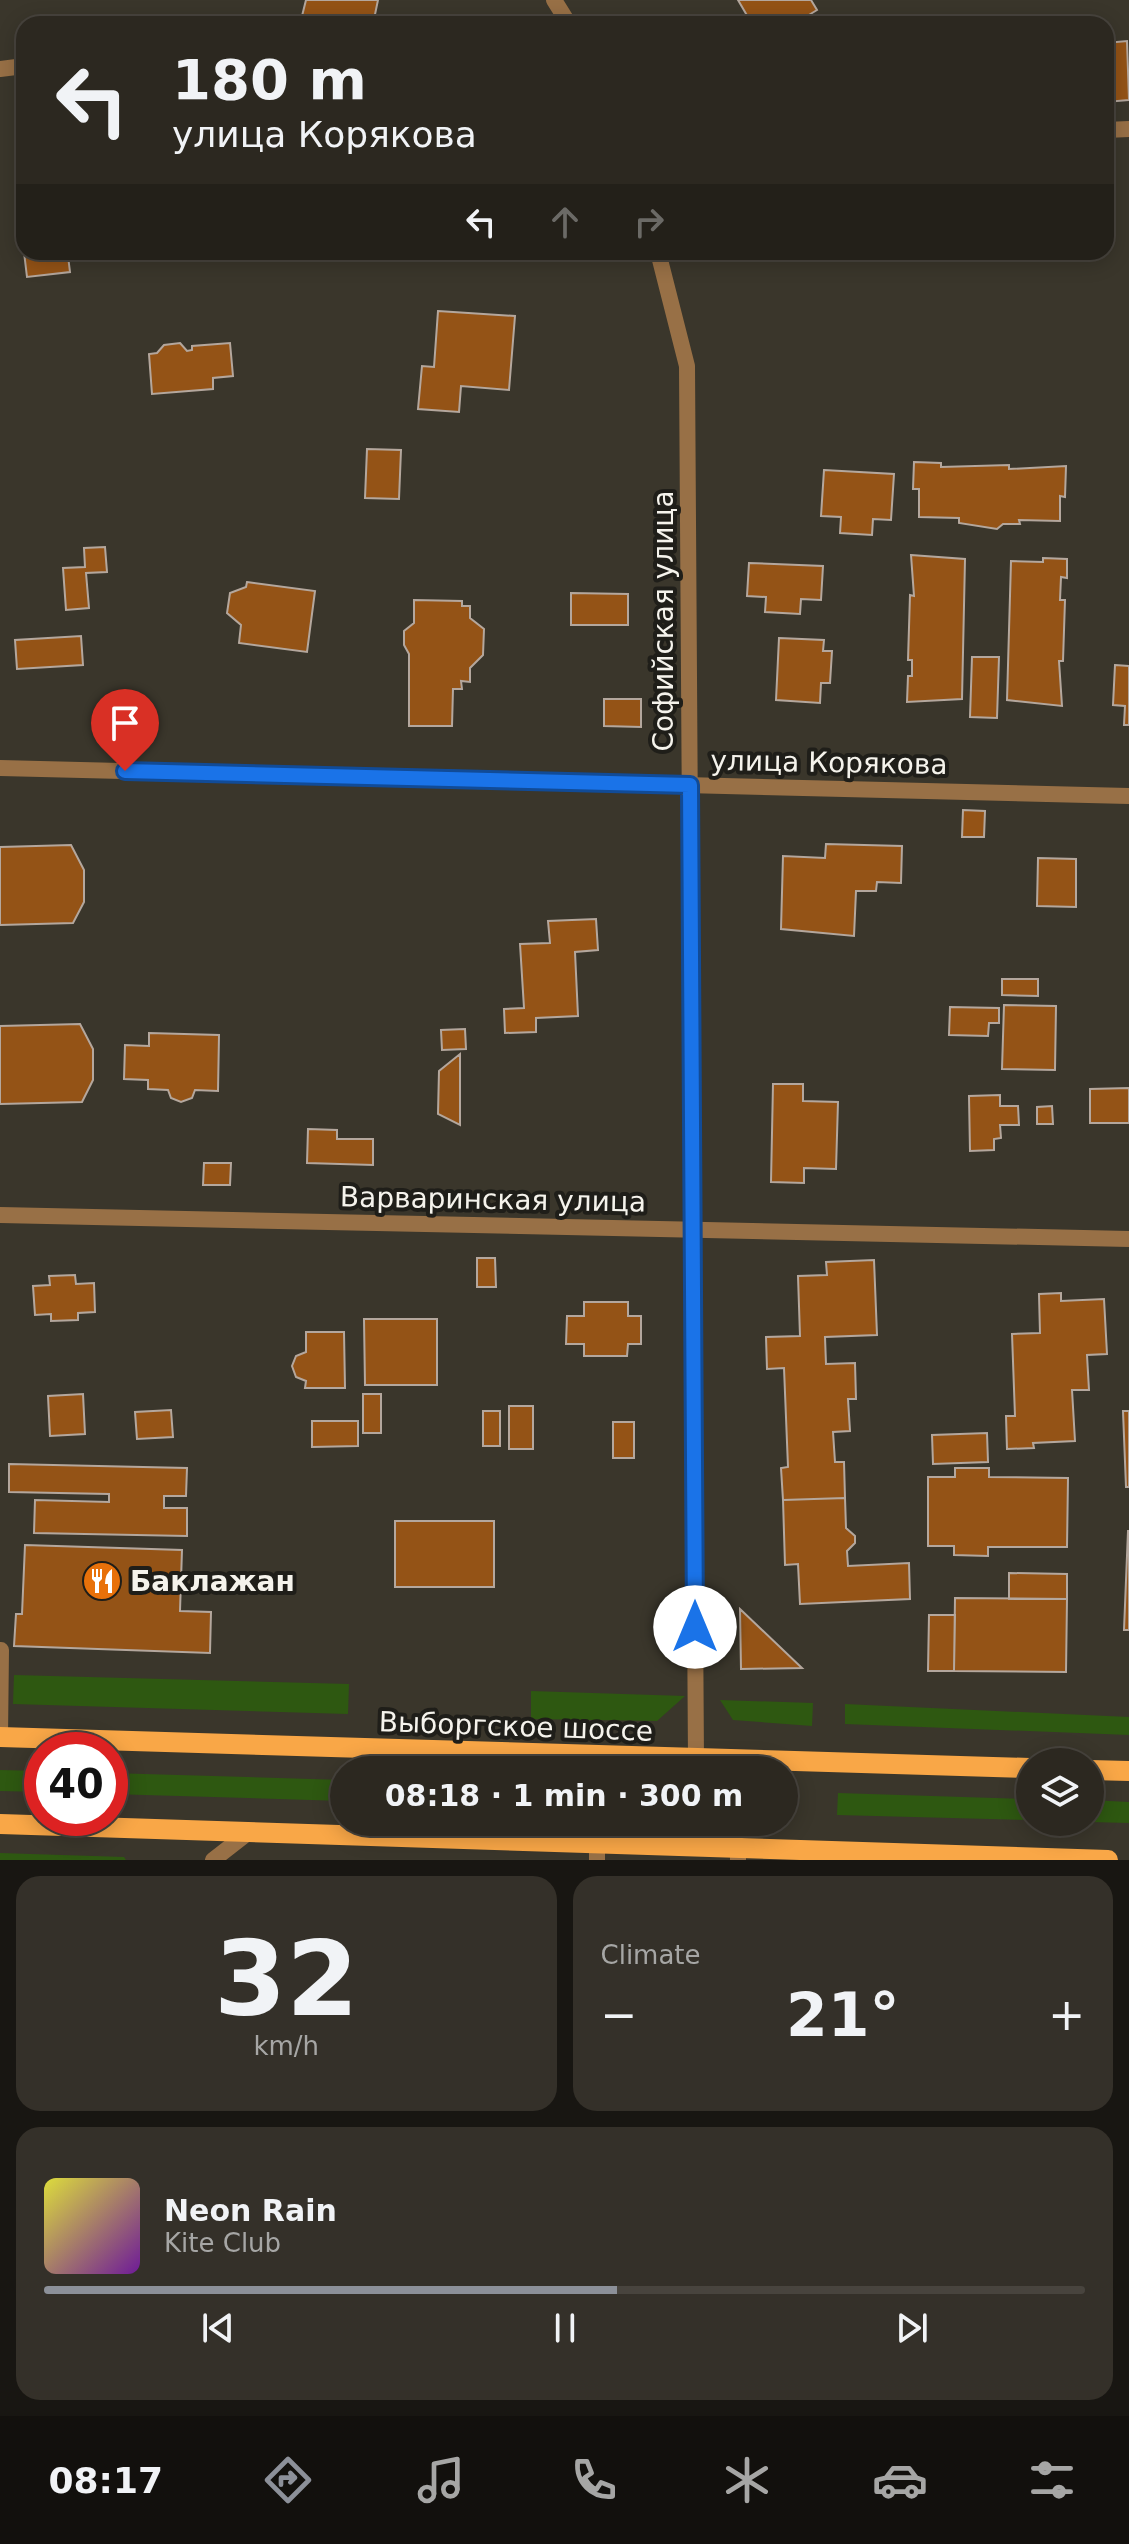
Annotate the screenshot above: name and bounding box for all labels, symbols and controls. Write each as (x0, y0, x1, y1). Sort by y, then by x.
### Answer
text: 180 m (172, 47, 367, 112)
icon: left (40, 48, 144, 152)
text: улица Корякова (172, 114, 477, 155)
icon: left (459, 200, 503, 244)
icon: ahead (543, 200, 587, 244)
icon: right (627, 200, 671, 244)
street label: Софийская улица (647, 490, 680, 752)
pin (91, 689, 159, 771)
icon: arrive (103, 701, 147, 745)
street label: улица Корякова (710, 744, 948, 781)
street label: Варваринская улица (340, 1180, 646, 1219)
restaurant icon: Баклажан (81, 1560, 123, 1602)
place label: Баклажан (130, 1565, 295, 1598)
position arrow (653, 1585, 737, 1669)
street label: Выборгское шоссе (378, 1705, 654, 1748)
speed limit sign: 40 (24, 1732, 128, 1836)
map controls (1016, 1748, 1104, 1836)
button: layers (1016, 1748, 1104, 1836)
text: 08:18 · 1 min · 300 m (385, 1778, 743, 1813)
text: 32 (214, 1918, 359, 2040)
text: Climate (601, 1940, 701, 1970)
text: 21° (786, 1980, 900, 2050)
text: − (601, 1989, 637, 2040)
text: + (1048, 1989, 1085, 2040)
text: km/h (253, 2031, 319, 2061)
text: Neon Rain (164, 2193, 337, 2228)
text: Kite Club (164, 2228, 281, 2258)
icon: previous (196, 2306, 240, 2350)
icon: pause (543, 2306, 587, 2350)
icon: next (890, 2306, 934, 2350)
icon: directions (260, 2452, 316, 2508)
icon: music (413, 2452, 469, 2508)
icon: phone (566, 2452, 622, 2508)
icon: climate (719, 2452, 775, 2508)
icon: car (872, 2452, 928, 2508)
icon: filters (1024, 2452, 1080, 2508)
text: 08:17 (48, 2460, 163, 2501)

